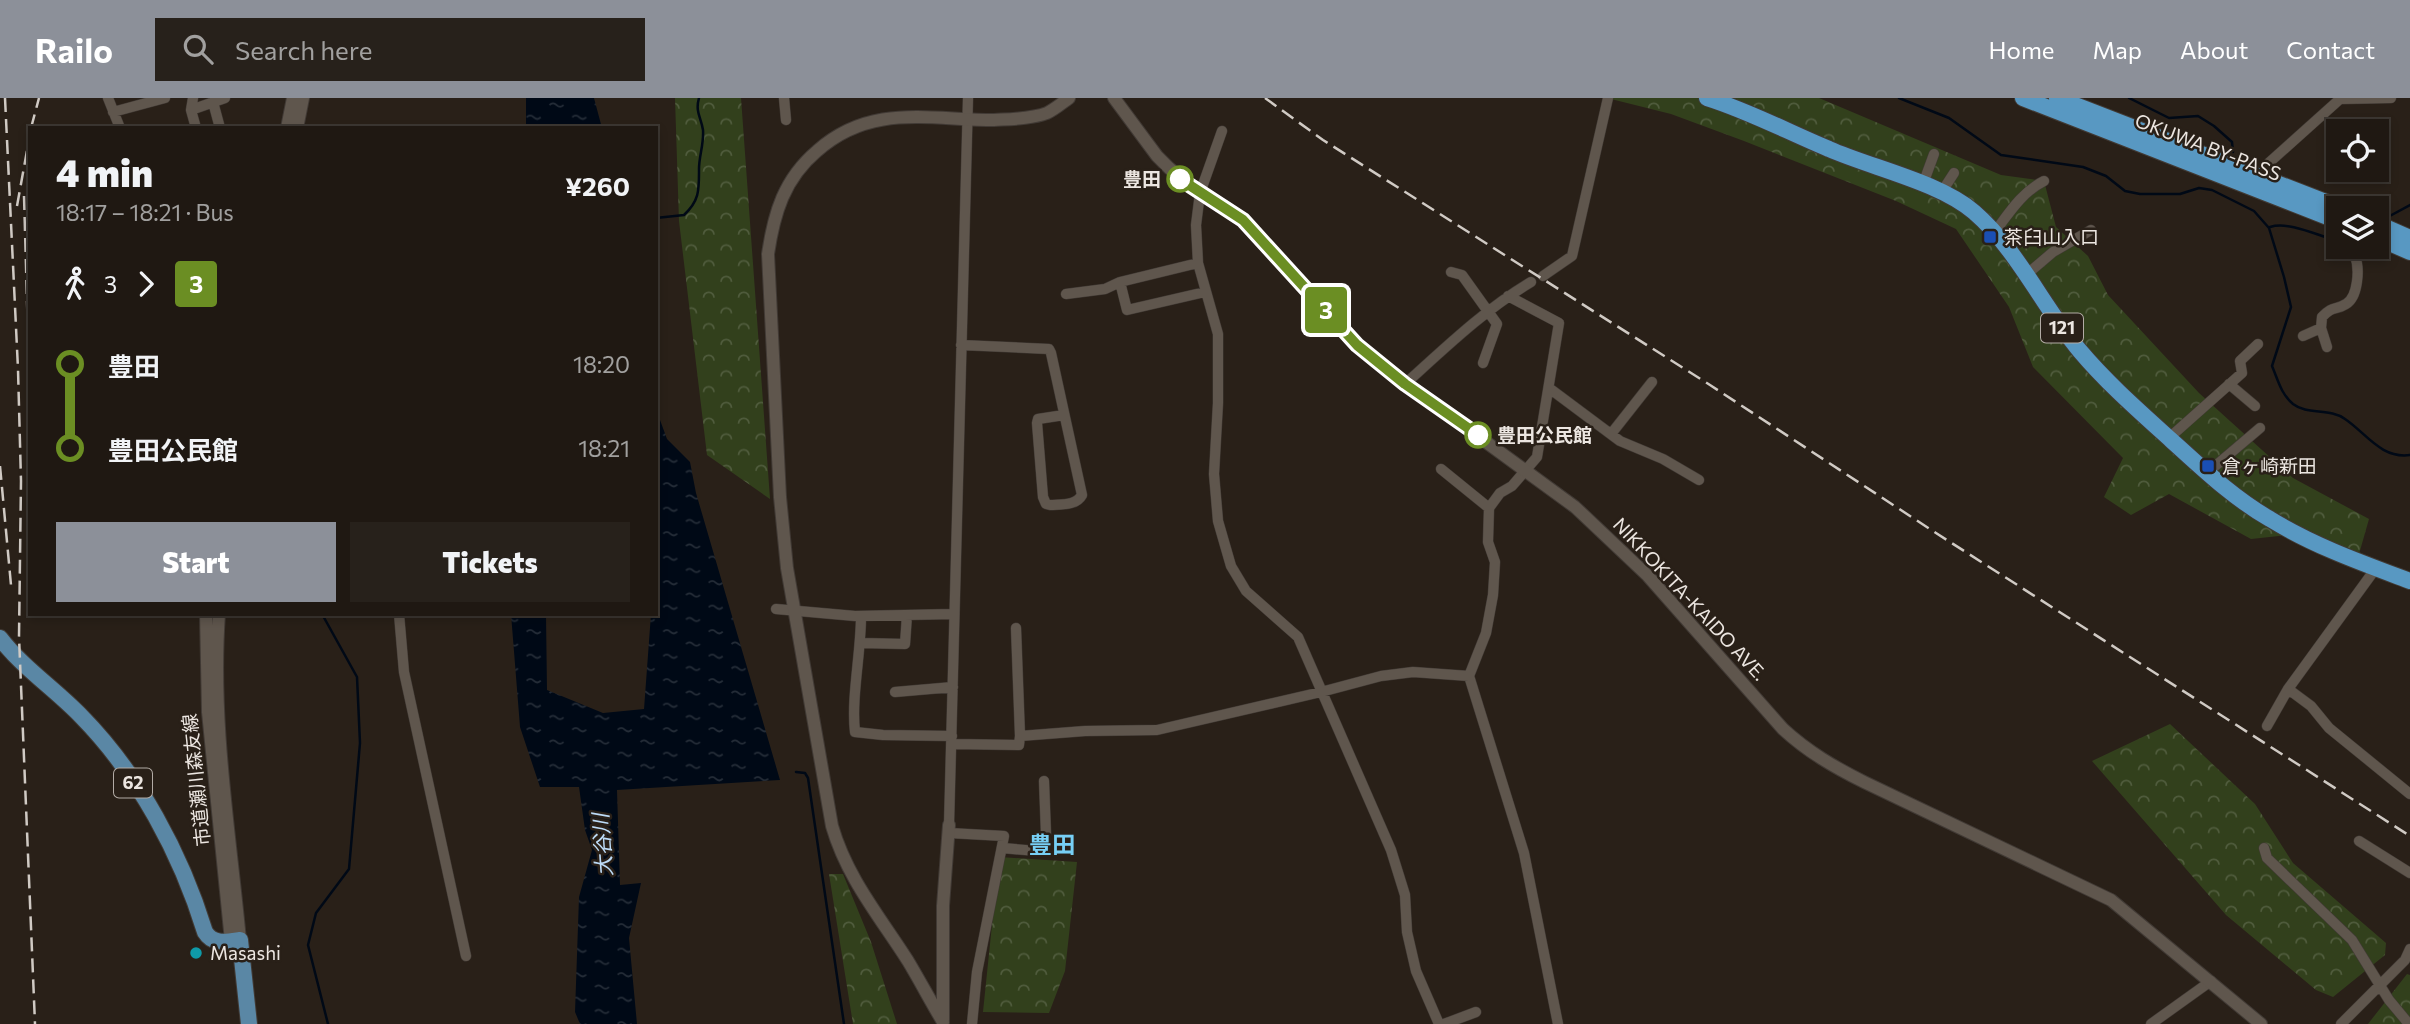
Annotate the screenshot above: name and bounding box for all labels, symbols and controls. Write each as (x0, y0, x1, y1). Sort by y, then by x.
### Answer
search box (155, 18, 645, 81)
text: Railo (35, 29, 113, 70)
icon: search (179, 30, 217, 68)
text: Search here (235, 34, 372, 65)
text: Home (1989, 35, 2055, 64)
text: Map (2093, 35, 2142, 64)
text: About (2180, 35, 2248, 64)
text: Contact (2286, 35, 2375, 64)
street label: OKUWA BY-PASS (2132, 108, 2284, 185)
map controls (2326, 119, 2389, 259)
button: locate (2326, 119, 2389, 182)
text: 4 min (56, 148, 153, 195)
marker: 豊田 (1167, 166, 1193, 192)
place label: 豊田 (1123, 167, 1161, 190)
text: ¥260 (565, 170, 630, 201)
button: layers (2326, 196, 2389, 259)
text: 18:17 – 18:21 · Bus (56, 198, 234, 226)
place label: 茶臼山入口 (2004, 225, 2099, 248)
marker: 茶臼山入口 (1982, 229, 1998, 245)
icon: walk (56, 265, 94, 303)
icon: forward (127, 265, 165, 303)
text: 3 (189, 269, 203, 298)
text: 3 (104, 270, 117, 298)
line badge: 3 (1303, 287, 1349, 333)
text: 3 (1319, 295, 1333, 324)
road number: 121 (2041, 313, 2083, 342)
text: 豊田 (108, 350, 160, 381)
text: 18:20 (573, 350, 630, 378)
marker: 豊田公民館 (1465, 422, 1491, 448)
place label: 豊田公民館 (1497, 423, 1592, 446)
text: 豊田公民館 (108, 434, 238, 465)
text: 18:21 (578, 434, 630, 462)
place label: 倉ヶ崎新田 (2222, 454, 2317, 477)
marker: 倉ヶ崎新田 (2200, 458, 2216, 474)
street label: NIKKOKITA-KAIDO AVE. (1609, 512, 1772, 685)
button: Start (56, 522, 336, 602)
button: Tickets (350, 522, 630, 602)
street label: 市道瀬川森友線 (177, 713, 214, 847)
road number: 62 (114, 768, 152, 798)
water label: 大谷川 (587, 811, 616, 877)
district label: 豊田 (1029, 830, 1075, 858)
place label: Masashi (210, 941, 281, 964)
marker: Masashi (188, 945, 204, 961)

